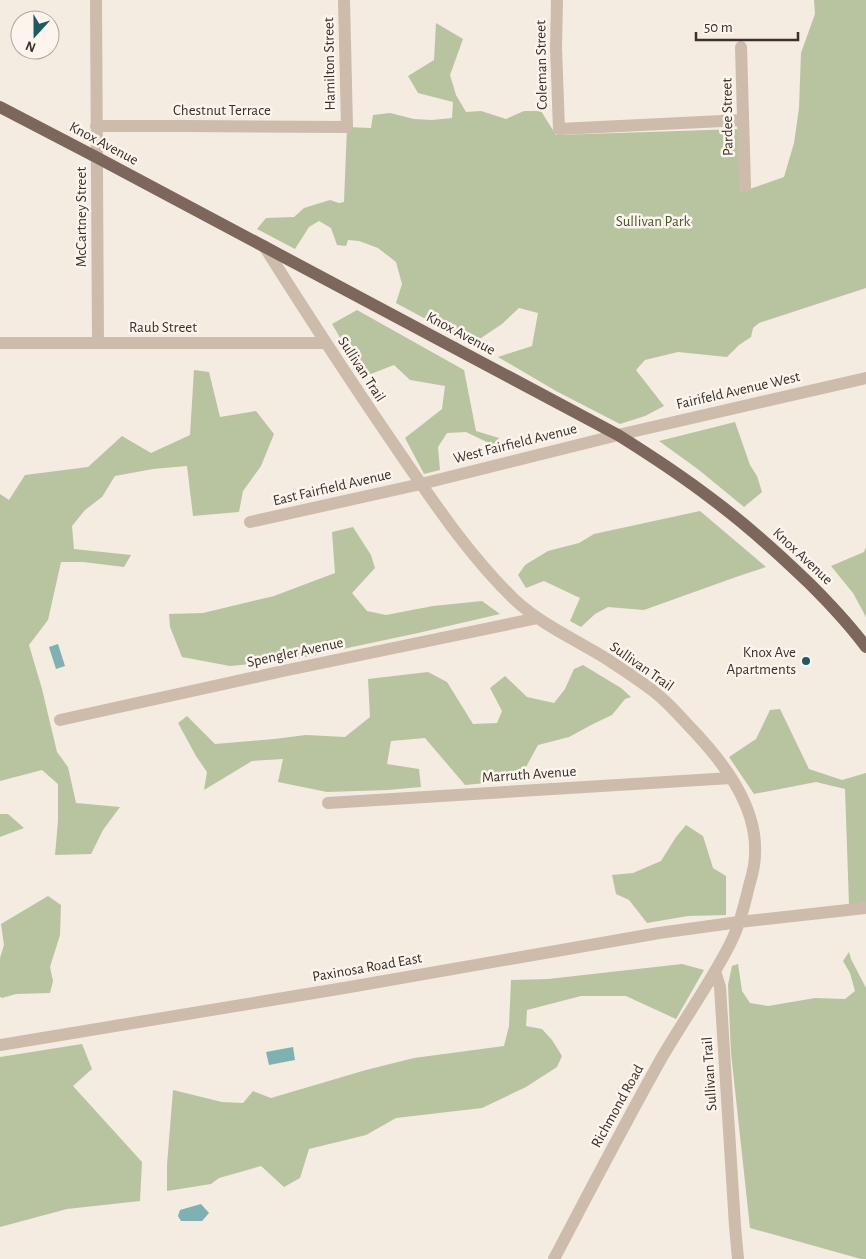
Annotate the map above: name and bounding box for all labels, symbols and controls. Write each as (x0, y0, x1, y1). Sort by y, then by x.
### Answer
north arrow (10, 10, 60, 60)
scale bar (696, 10, 798, 42)
street label: Hamilton Street (321, 17, 338, 111)
street label: Coleman Street (533, 20, 550, 110)
text: 50 m (704, 20, 733, 35)
text: N (24, 38, 38, 54)
street label: Pardee Street (719, 77, 736, 156)
street label: Chestnut Terrace (173, 103, 271, 118)
street label: Knox Avenue (67, 119, 141, 168)
street label: McCartney Street (74, 167, 89, 267)
park label: Sullivan Park (616, 214, 691, 229)
street label: Knox Avenue (424, 309, 498, 358)
street label: Raub Street (129, 320, 197, 335)
street label: Sullivan Trail (335, 334, 388, 404)
street label: Fairifeld Avenue West (675, 369, 802, 412)
street label: West Fairfield Avenue (452, 421, 579, 466)
street label: East Fairfield Avenue (271, 467, 393, 508)
street label: Knox Avenue (770, 525, 835, 588)
street label: Spengler Avenue (245, 635, 345, 670)
street label: Sullivan Trail (607, 639, 676, 694)
place label: Knox Ave Apartments (727, 645, 796, 677)
marker: Knox Ave Apartments (800, 655, 812, 667)
street label: Marruth Avenue (481, 764, 577, 785)
street label: Paxinosa Road East (311, 950, 423, 985)
street label: Sullivan Trail (699, 1036, 720, 1112)
street label: Richmond Road (588, 1062, 647, 1150)

